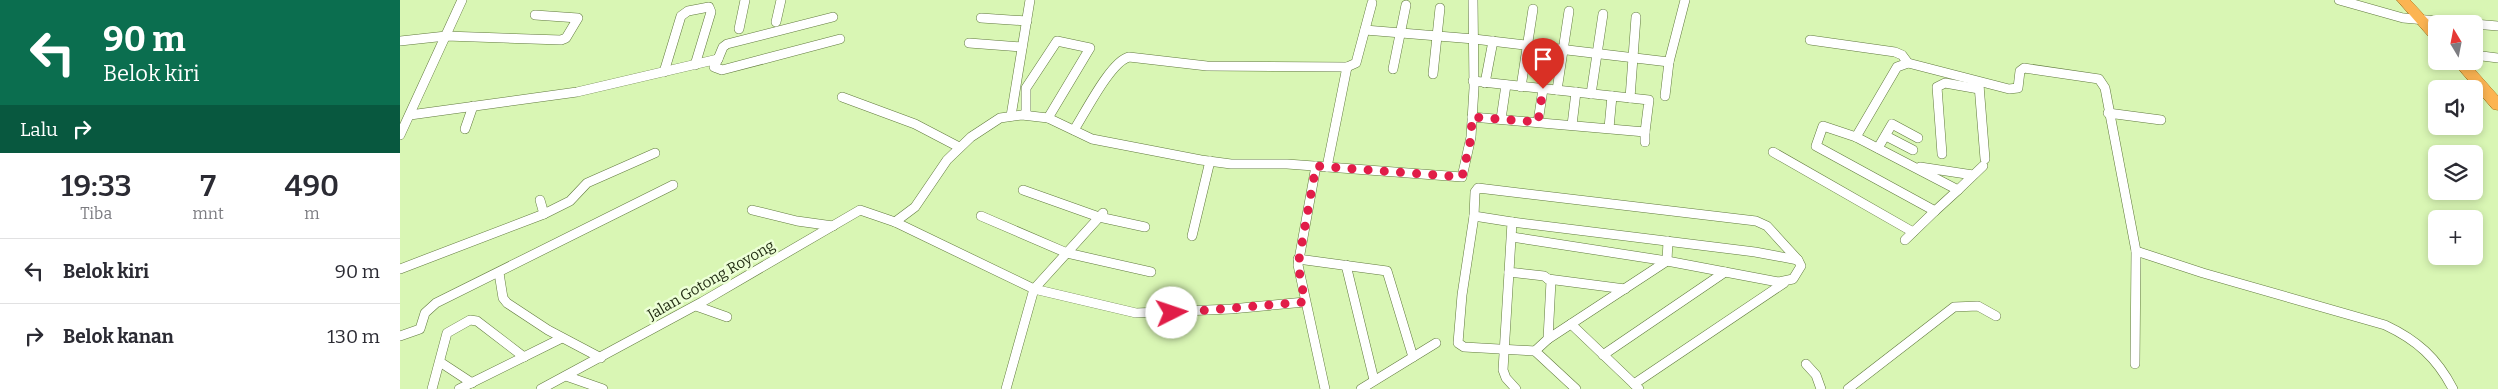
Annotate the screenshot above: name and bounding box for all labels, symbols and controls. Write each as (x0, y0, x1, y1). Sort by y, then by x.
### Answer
north arrow (2428, 15, 2482, 70)
map controls (2428, 15, 2483, 265)
text: 90 m (103, 18, 186, 60)
icon: left (20, 20, 85, 85)
pin (1522, 38, 1564, 89)
icon: arrive (1529, 45, 1557, 73)
text: Belok kiri (103, 60, 199, 87)
button: sound (2428, 80, 2483, 135)
icon: right (68, 115, 96, 143)
text: Lalu (20, 118, 58, 141)
button: layers (2428, 145, 2483, 200)
text: 19:33 (61, 168, 132, 204)
text: 7 (200, 168, 216, 204)
text: 490 (284, 168, 339, 204)
text: Tiba (80, 204, 112, 223)
text: mnt (193, 204, 224, 223)
text: m (304, 204, 319, 223)
button: + (2428, 210, 2483, 265)
street label: Jalan Gotong Royong (643, 236, 778, 324)
icon: left (20, 257, 48, 285)
text: Belok kiri (63, 260, 149, 283)
text: 90 m (335, 260, 380, 283)
position arrow (1145, 286, 1197, 338)
icon: right (20, 322, 48, 350)
text: Belok kanan (63, 325, 174, 348)
text: 130 m (327, 325, 380, 348)

